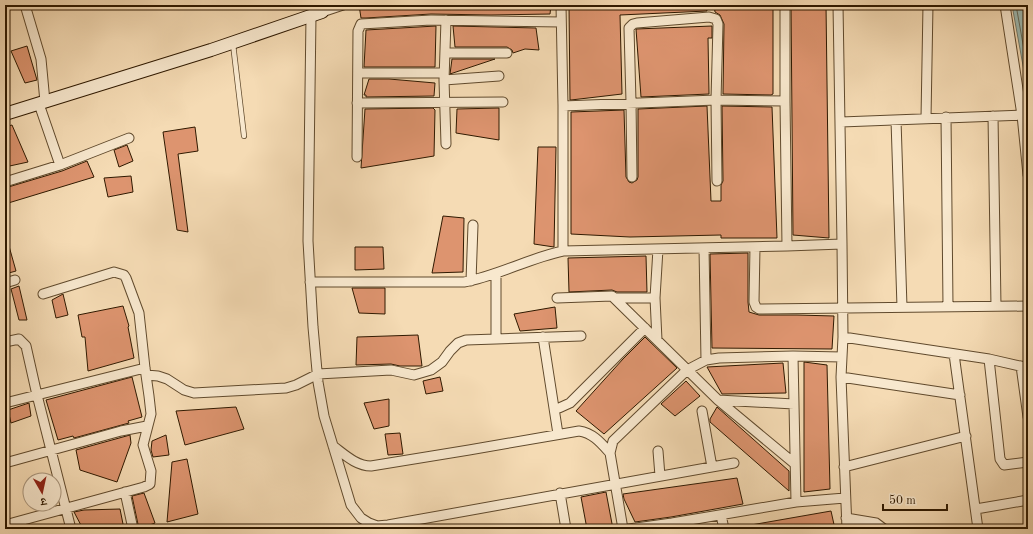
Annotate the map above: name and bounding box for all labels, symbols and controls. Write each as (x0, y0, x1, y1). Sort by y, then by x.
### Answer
north arrow (22, 472, 62, 512)
scale bar (883, 486, 947, 512)
text: उ (38, 494, 48, 506)
text: 50 m (889, 494, 916, 507)

